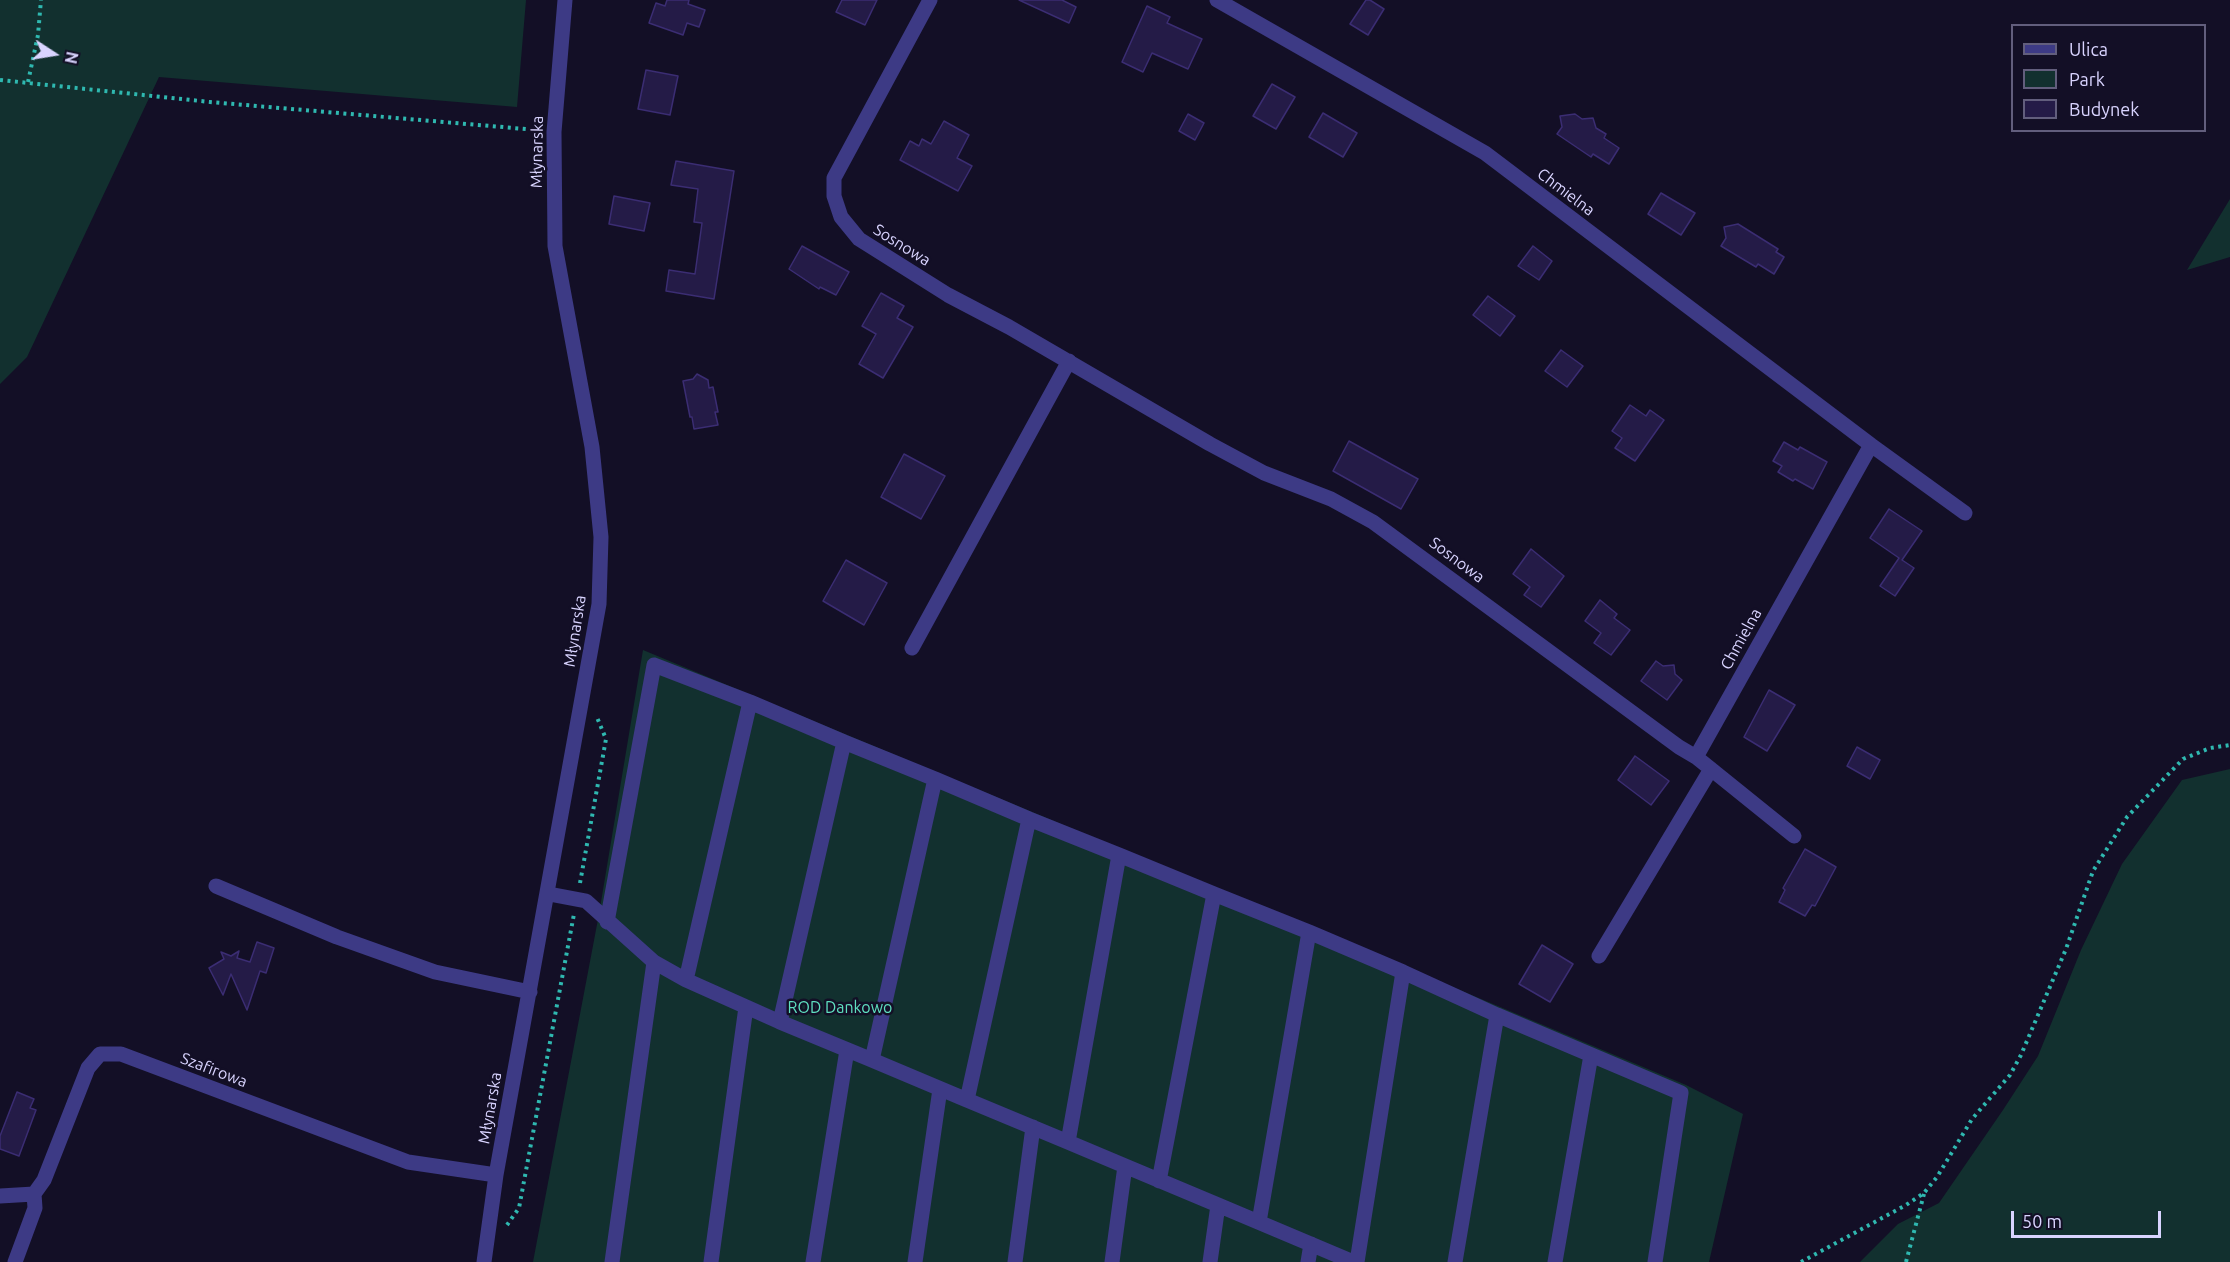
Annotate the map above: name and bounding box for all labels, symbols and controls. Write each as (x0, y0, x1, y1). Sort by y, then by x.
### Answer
north arrow (24, 24, 84, 84)
legend (2011, 24, 2206, 132)
text: Ulica (2069, 39, 2108, 59)
text: N (62, 50, 82, 65)
text: Park (2069, 69, 2105, 89)
text: Budynek (2069, 99, 2139, 119)
street label: Młynarska (527, 116, 547, 188)
street label: Chmielna (1533, 164, 1599, 220)
street label: Sosnowa (870, 220, 934, 270)
street label: Sosnowa (1426, 533, 1488, 587)
street label: Młynarska (560, 594, 590, 668)
street label: Chmielna (1716, 605, 1766, 673)
park label: ROD Dankowo (788, 998, 892, 1018)
street label: Szafirowa (178, 1049, 250, 1091)
street label: Młynarska (474, 1071, 506, 1145)
scale bar (2014, 1199, 2164, 1237)
text: 50 m (2022, 1211, 2062, 1231)

